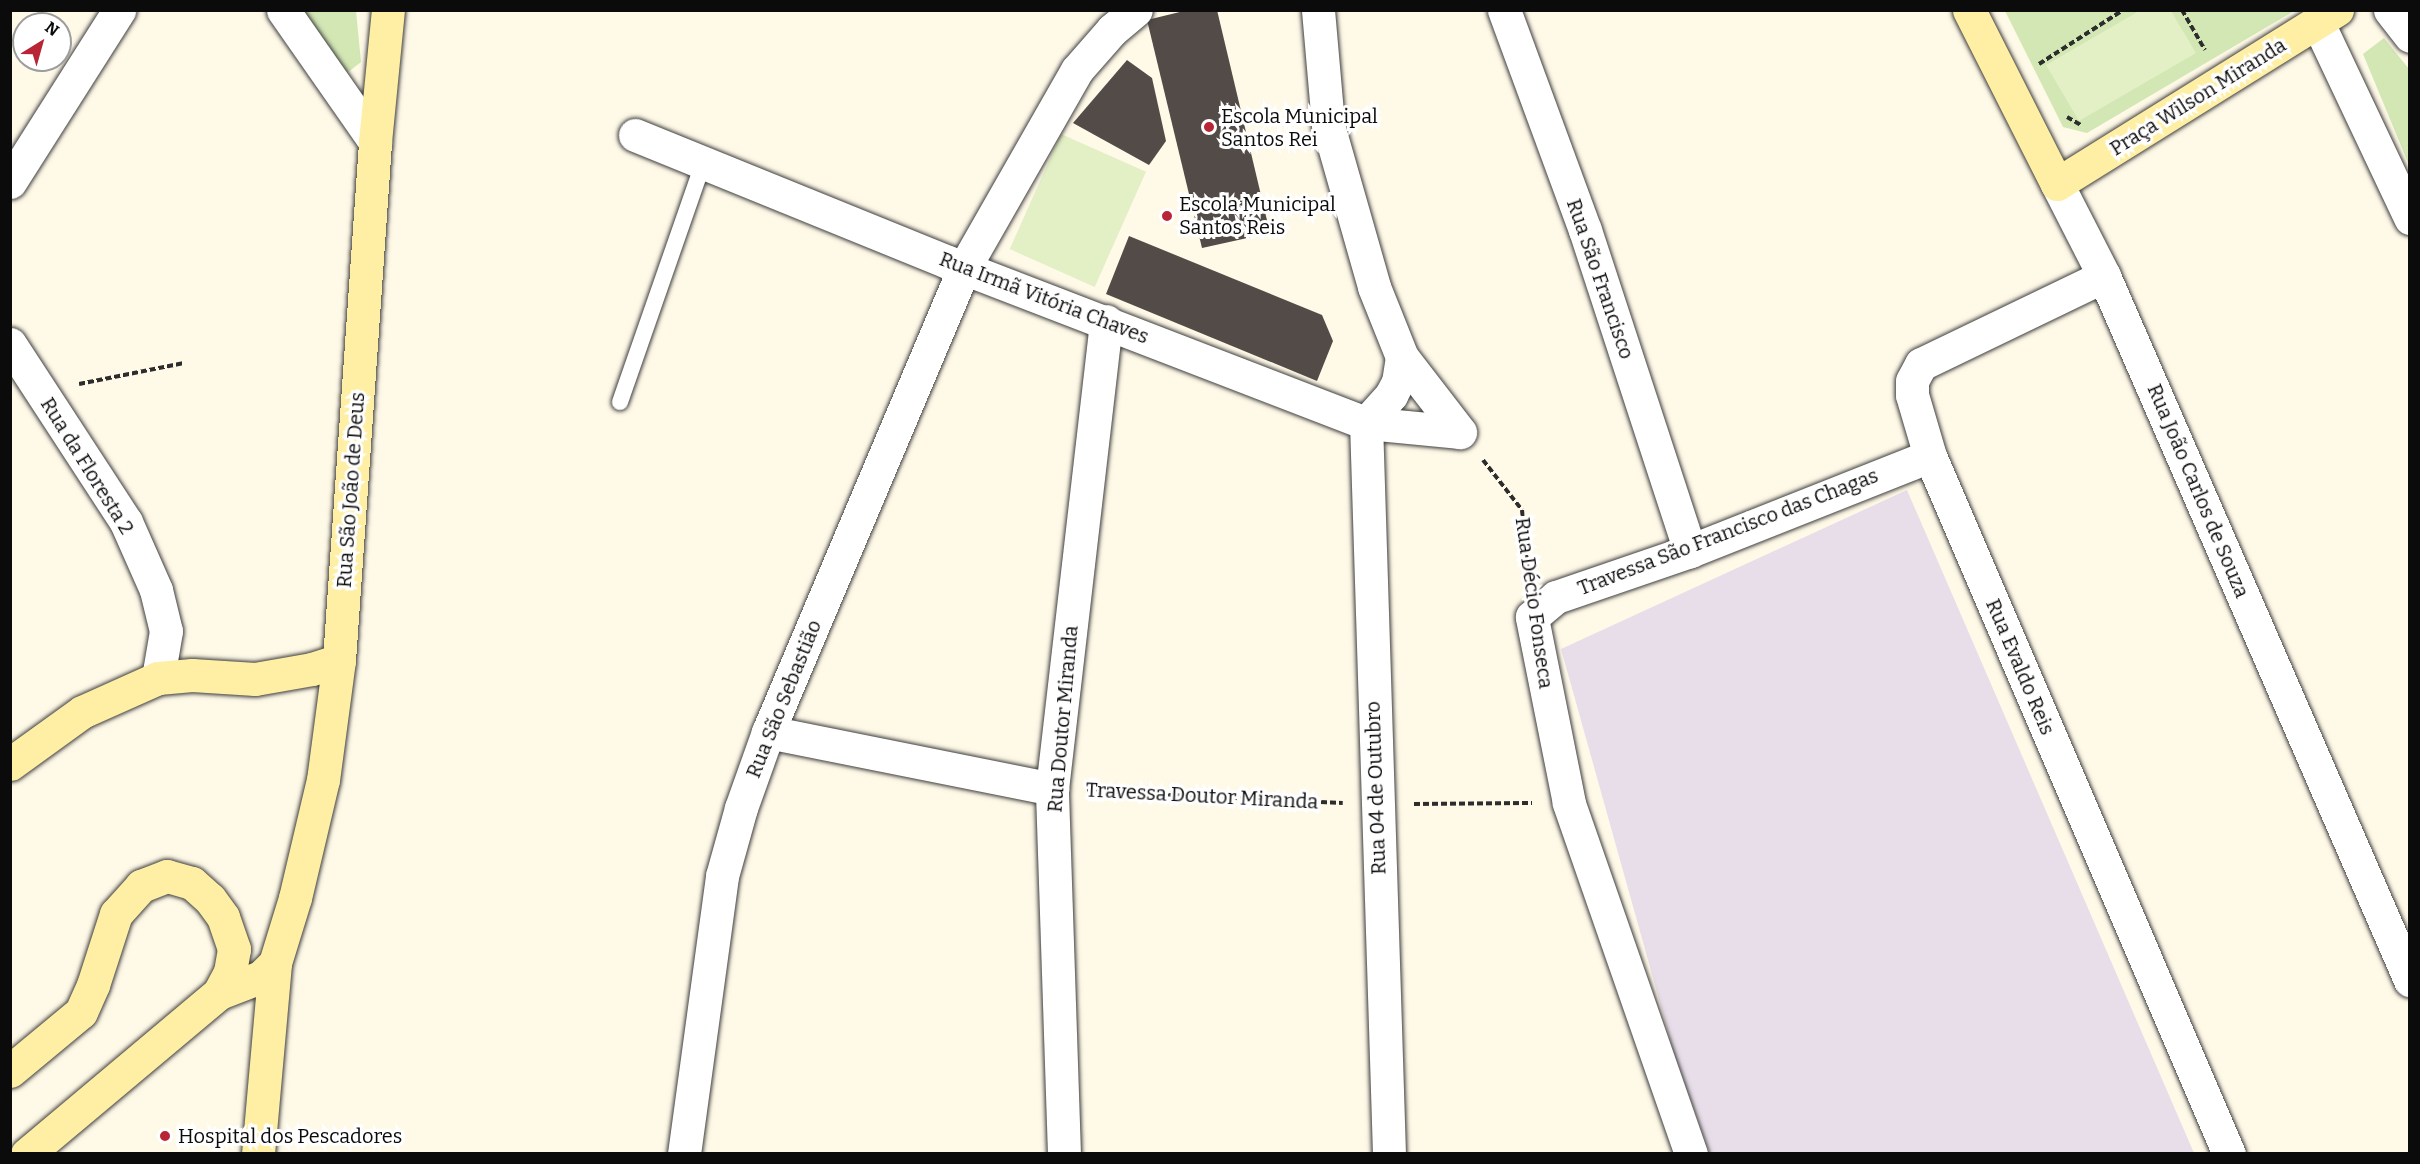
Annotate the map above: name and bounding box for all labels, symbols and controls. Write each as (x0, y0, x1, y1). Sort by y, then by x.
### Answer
north arrow (12, 12, 72, 72)
text: N (41, 18, 63, 40)
street label: Praça Wilson Miranda (2106, 33, 2290, 161)
place label: Escola Municipal Santos Rei (1221, 104, 1378, 151)
marker: Escola Municipal Santos Rei (1202, 120, 1216, 134)
place label: Escola Municipal Santos Reis (1179, 192, 1336, 239)
street label: Rua São Francisco (1561, 196, 1639, 362)
marker: Escola Municipal Santos Reis (1160, 209, 1174, 223)
street label: Rua Irmã Vitória Chaves (936, 247, 1152, 349)
street label: Rua João Carlos de Souza (2142, 380, 2254, 602)
street label: Rua São João de Deus (332, 391, 370, 589)
street label: Rua da Floresta 2 (35, 393, 139, 539)
street label: Travessa São Francisco das Chagas (1574, 463, 1882, 601)
street label: Rua Décio Fonseca (1510, 516, 1558, 690)
street label: Rua Evaldo Reis (1981, 595, 2059, 739)
street label: Rua São Sebastião (741, 616, 827, 782)
street label: Rua Doutor Miranda (1043, 624, 1083, 814)
street label: Rua 04 de Outubro (1361, 701, 1391, 875)
street label: Travessa Doutor Miranda (1085, 778, 1319, 814)
place label: Hospital dos Pescadores (178, 1124, 402, 1148)
marker: Hospital dos Pescadores (156, 1127, 174, 1145)

